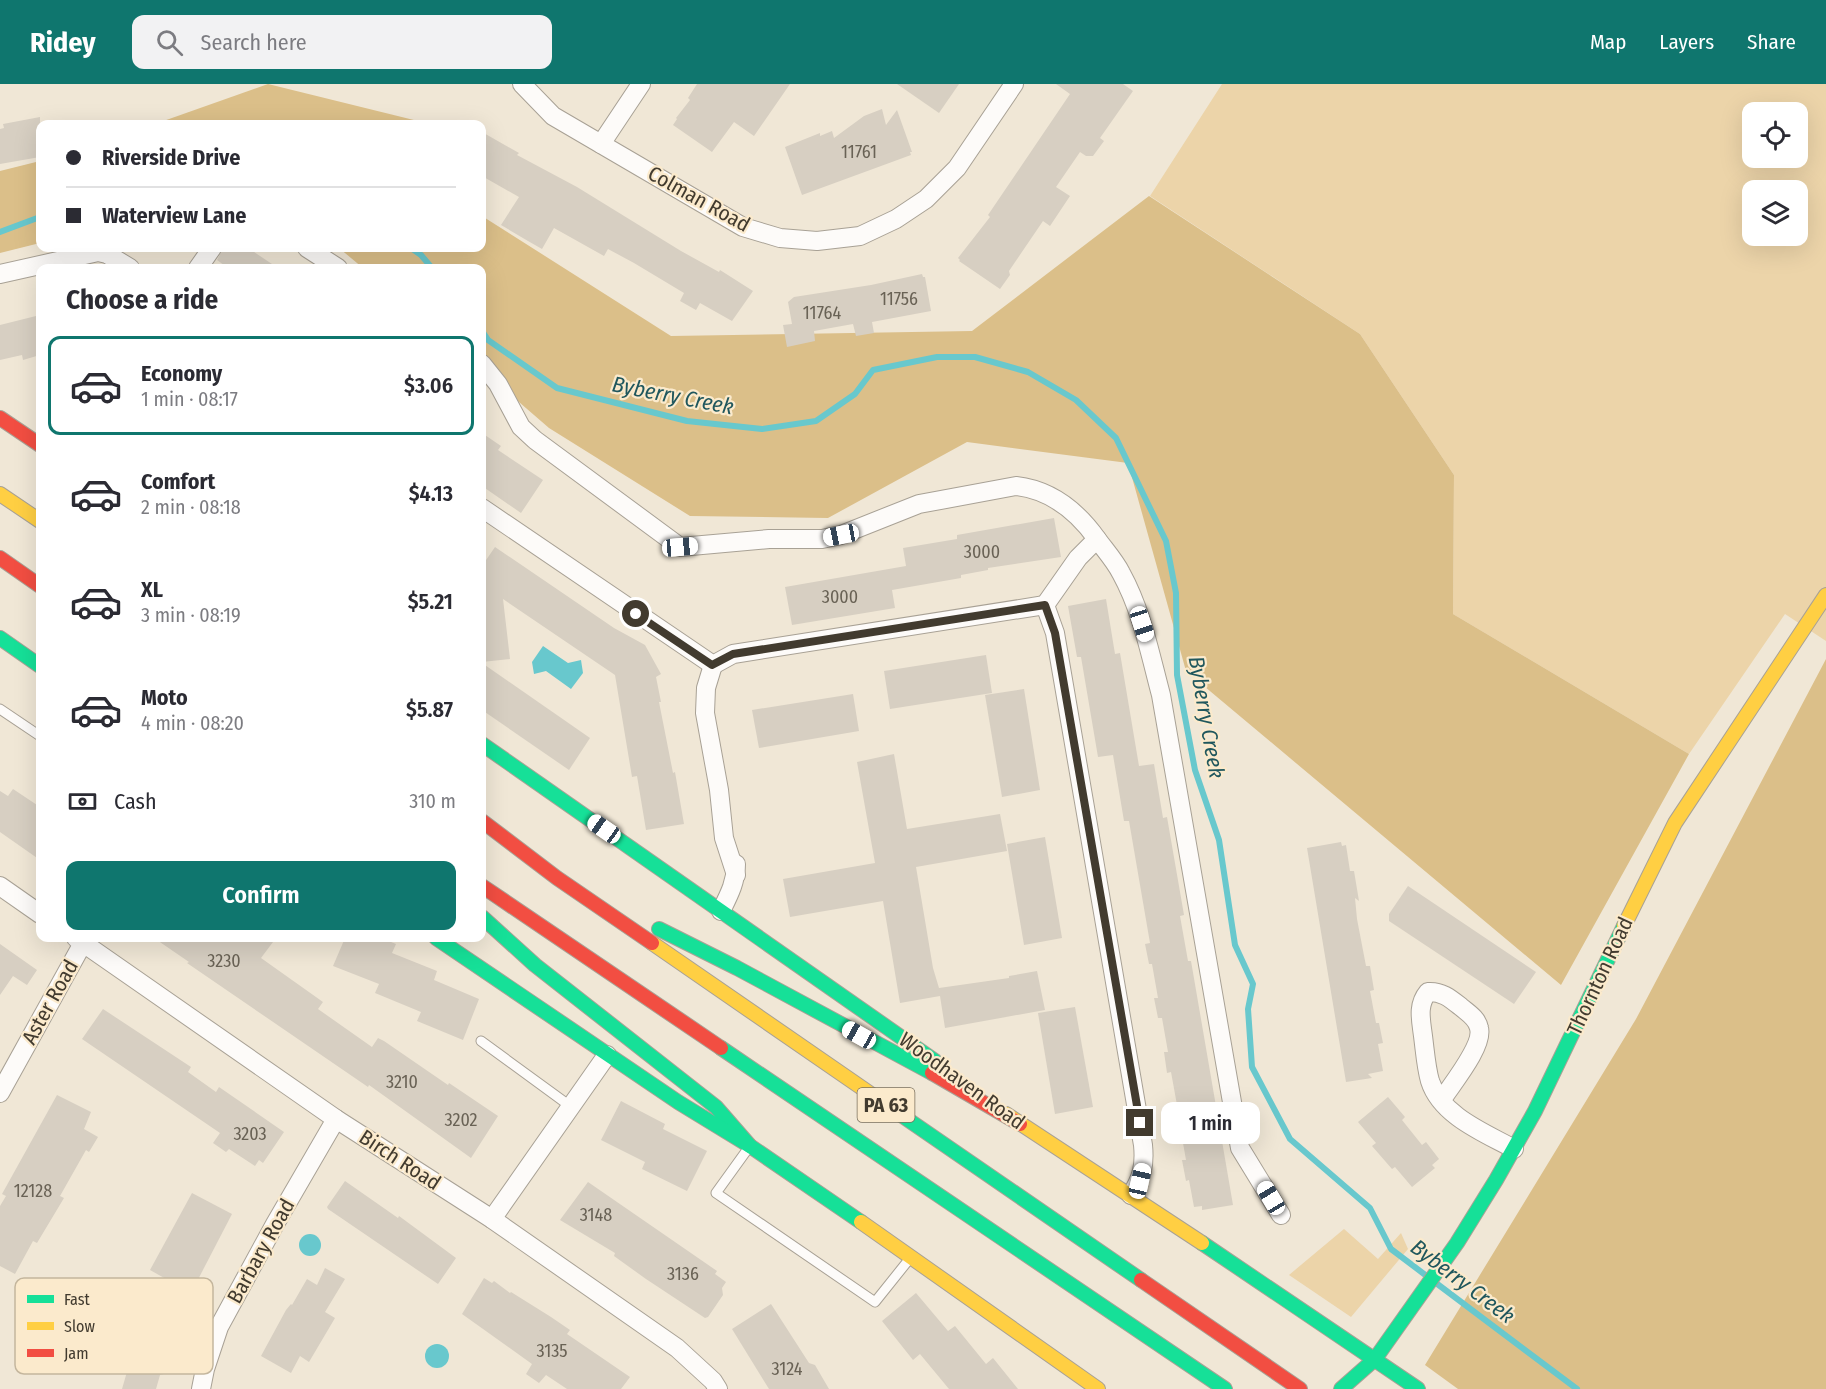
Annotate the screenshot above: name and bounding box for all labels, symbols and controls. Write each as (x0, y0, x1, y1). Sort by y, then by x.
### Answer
search box (132, 15, 552, 69)
text: Ridey (30, 26, 96, 59)
icon: search (153, 26, 186, 59)
text: Search here (201, 29, 307, 56)
text: Map (1590, 29, 1626, 55)
text: Layers (1659, 29, 1714, 55)
text: Share (1747, 29, 1796, 55)
map controls (1742, 102, 1808, 246)
button: locate (1742, 102, 1808, 168)
house number: 11761 (841, 141, 877, 163)
text: Riverside Drive (102, 144, 240, 171)
street label: Colman Road (643, 160, 755, 238)
button: layers (1742, 180, 1808, 246)
text: Waterview Lane (102, 202, 246, 229)
text: Choose a ride (66, 284, 218, 316)
house number: 11756 (880, 288, 918, 310)
house number: 11764 (803, 302, 841, 324)
icon: car (69, 359, 123, 413)
text: Economy (141, 360, 222, 387)
water label: Byberry Creek (610, 370, 736, 421)
text: $3.06 (404, 372, 453, 399)
text: 1 min · 08:17 (141, 387, 238, 411)
icon: car (69, 467, 123, 521)
text: Comfort (141, 468, 215, 495)
text: $4.13 (409, 480, 453, 507)
text: 2 min · 08:18 (141, 495, 241, 519)
car (822, 523, 860, 547)
car (661, 536, 699, 558)
house number: 3000 (964, 541, 1000, 563)
icon: car (69, 575, 123, 629)
text: XL (141, 576, 163, 603)
house number: 3000 (822, 586, 858, 608)
text: $5.21 (408, 588, 453, 615)
route start (622, 600, 649, 627)
text: 3 min · 08:19 (141, 603, 241, 627)
car (1128, 604, 1156, 644)
water label: Byberry Creek (1183, 654, 1231, 780)
icon: car (69, 683, 123, 737)
text: Moto (141, 684, 188, 711)
text: $5.87 (406, 696, 453, 723)
text: 4 min · 08:20 (141, 711, 244, 735)
icon: cash (66, 785, 99, 818)
text: Cash (114, 788, 157, 815)
text: 310 m (409, 789, 456, 813)
car (584, 811, 624, 847)
button: Confirm (66, 861, 456, 930)
street label: Thornton Road (1561, 913, 1639, 1039)
house number: 3230 (207, 950, 241, 972)
street label: Aster Road (16, 955, 84, 1049)
car (839, 1018, 879, 1052)
street label: Woodhaven Road (894, 1027, 1030, 1135)
house number: 3210 (386, 1071, 418, 1093)
road number: PA 63 (858, 1088, 914, 1122)
callout: 1 min (1161, 1102, 1260, 1144)
house number: 3202 (444, 1109, 478, 1131)
route end (1126, 1109, 1153, 1136)
text: 1 min (1189, 1111, 1232, 1135)
house number: 3203 (233, 1123, 267, 1145)
street label: Birch Road (354, 1124, 446, 1196)
car (1127, 1161, 1153, 1201)
car (1254, 1178, 1288, 1218)
house number: 12128 (14, 1180, 52, 1202)
street label: Barbary Road (222, 1194, 300, 1308)
house number: 3148 (580, 1204, 612, 1226)
water label: Byberry Creek (1405, 1233, 1520, 1329)
house number: 3136 (667, 1263, 699, 1285)
legend (15, 1278, 213, 1374)
text: Fast (64, 1290, 91, 1309)
text: Slow (64, 1317, 95, 1336)
house number: 3135 (536, 1340, 568, 1362)
text: Jam (64, 1344, 89, 1363)
house number: 3124 (772, 1358, 803, 1380)

